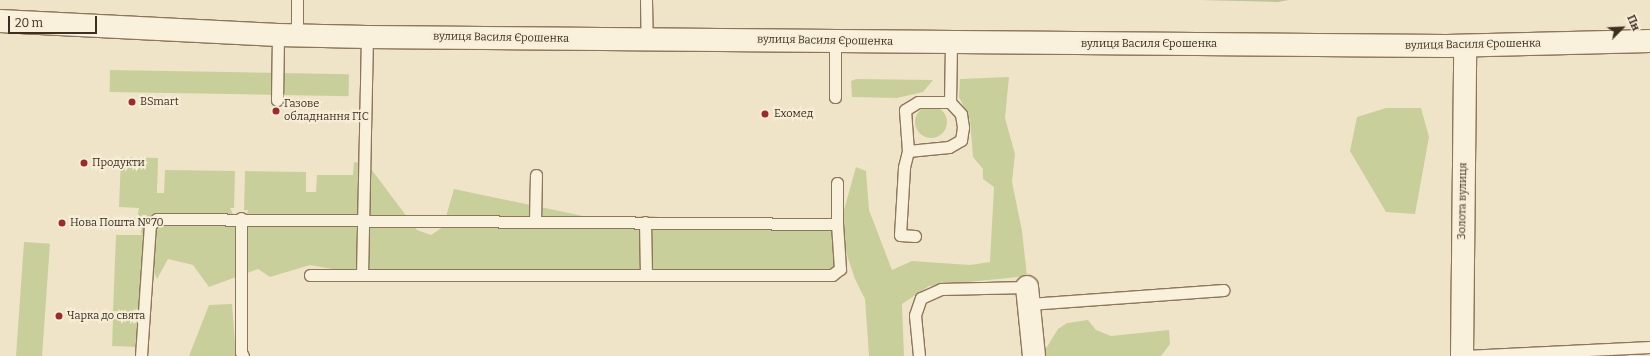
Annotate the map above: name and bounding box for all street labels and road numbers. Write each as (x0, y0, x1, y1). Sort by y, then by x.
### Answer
street label: вулиця Василя Єрошенка (433, 30, 569, 46)
street label: вулиця Василя Єрошенка (757, 33, 893, 49)
street label: вулиця Василя Єрошенка (1081, 37, 1217, 51)
street label: вулиця Василя Єрошенка (1405, 37, 1541, 53)
street label: Золота вулиця (1456, 162, 1470, 240)

